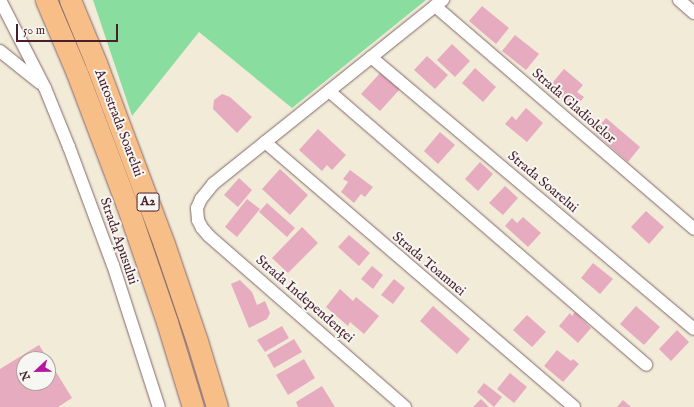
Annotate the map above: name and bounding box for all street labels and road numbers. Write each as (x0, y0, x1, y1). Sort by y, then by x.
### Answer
street label: Strada Gladiolelor (528, 65, 620, 147)
street label: Autostrada Soarelui (91, 67, 147, 179)
street label: Strada Soarelui (504, 148, 582, 216)
road number: A2 (136, 191, 160, 213)
street label: Strada Apusului (96, 195, 142, 287)
street label: Strada Toamnei (389, 228, 469, 300)
street label: Strada Independenței (252, 252, 358, 346)

